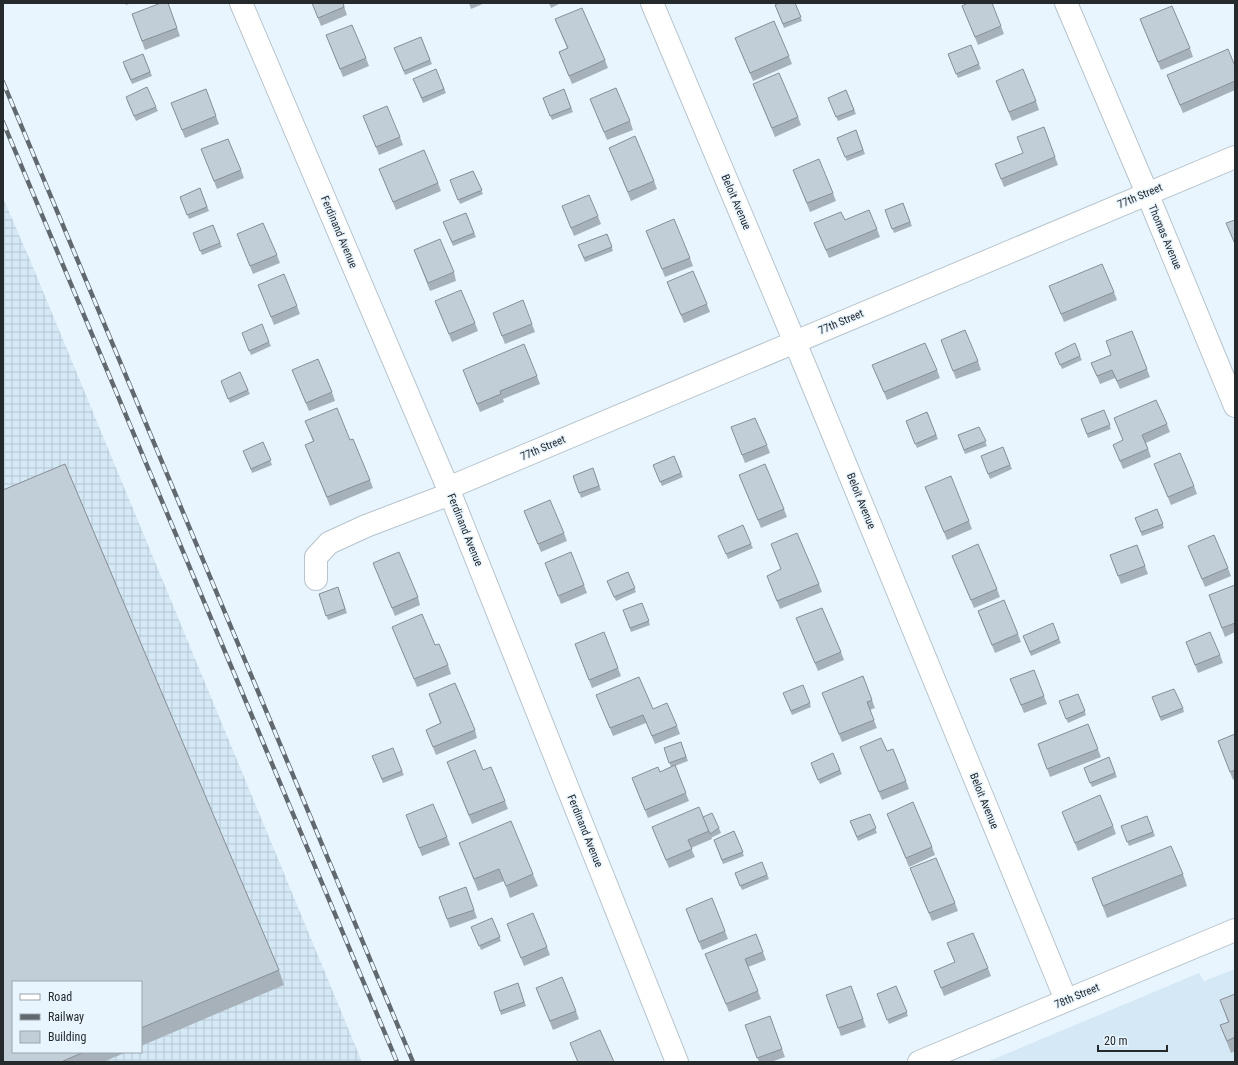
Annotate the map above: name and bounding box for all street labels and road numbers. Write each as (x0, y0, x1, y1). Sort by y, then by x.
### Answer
street label: Beloit Avenue (718, 172, 754, 232)
street label: 77th Street (1115, 181, 1165, 211)
street label: Ferdinand Avenue (318, 194, 360, 270)
street label: Thomas Avenue (1145, 203, 1185, 271)
street label: 77th Street (816, 307, 866, 337)
street label: 77th Street (518, 433, 568, 463)
street label: Beloit Avenue (844, 471, 878, 531)
street label: Ferdinand Avenue (445, 492, 485, 568)
street label: Beloit Avenue (967, 771, 1001, 831)
street label: Ferdinand Avenue (565, 793, 605, 869)
street label: 78th Street (1052, 981, 1102, 1011)

